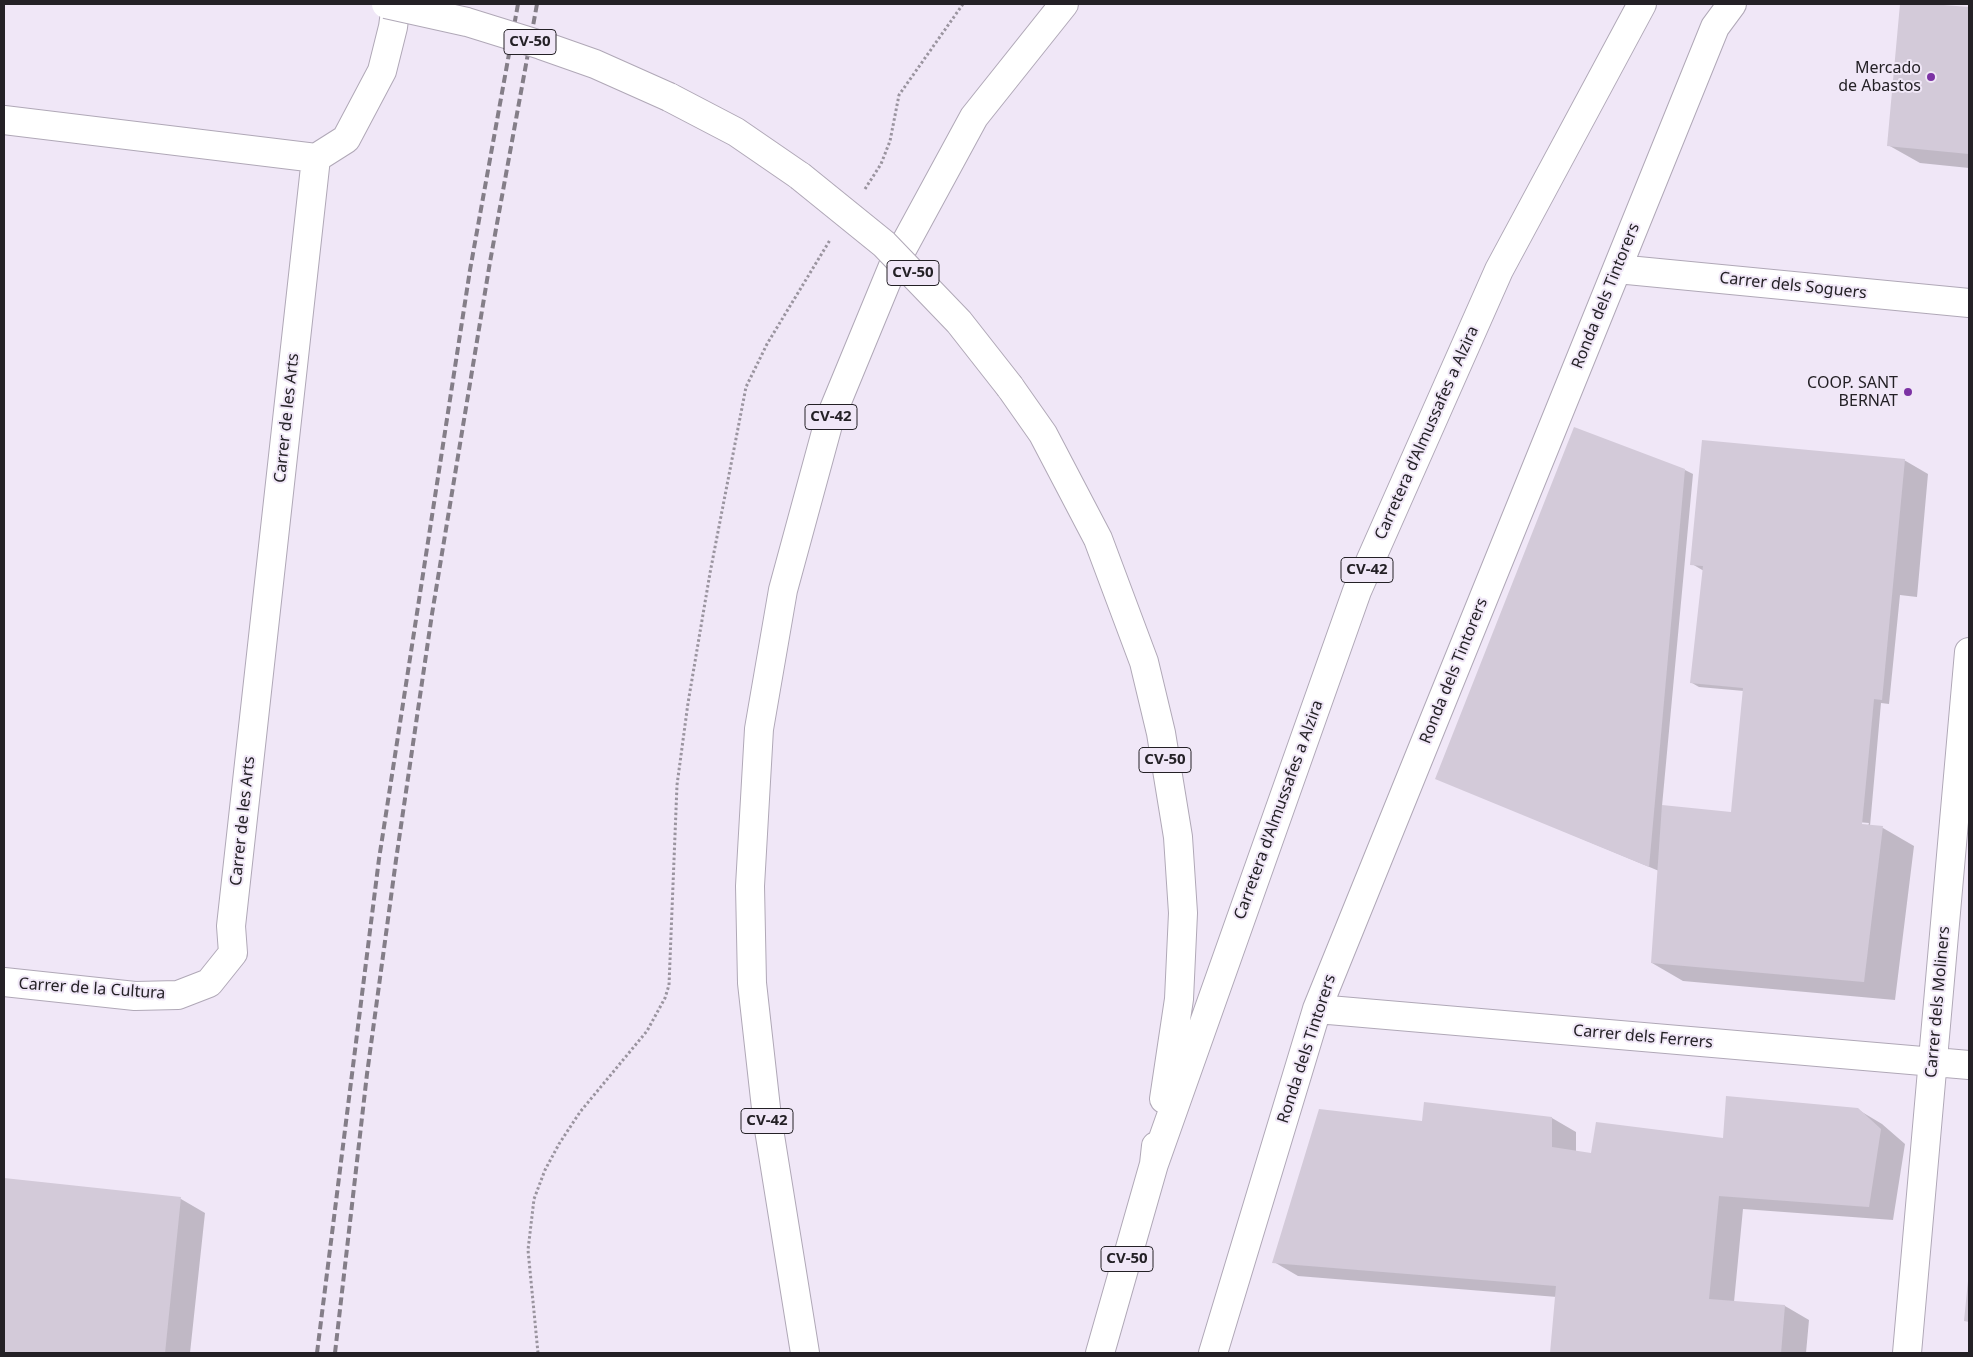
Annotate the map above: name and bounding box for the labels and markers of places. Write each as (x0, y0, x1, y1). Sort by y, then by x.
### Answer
place label: Mercado de Abastos (1838, 58, 1921, 96)
marker: Mercado de Abastos (1925, 71, 1937, 83)
place label: COOP. SANT BERNAT (1807, 373, 1898, 411)
marker: COOP. SANT BERNAT (1902, 386, 1914, 398)

